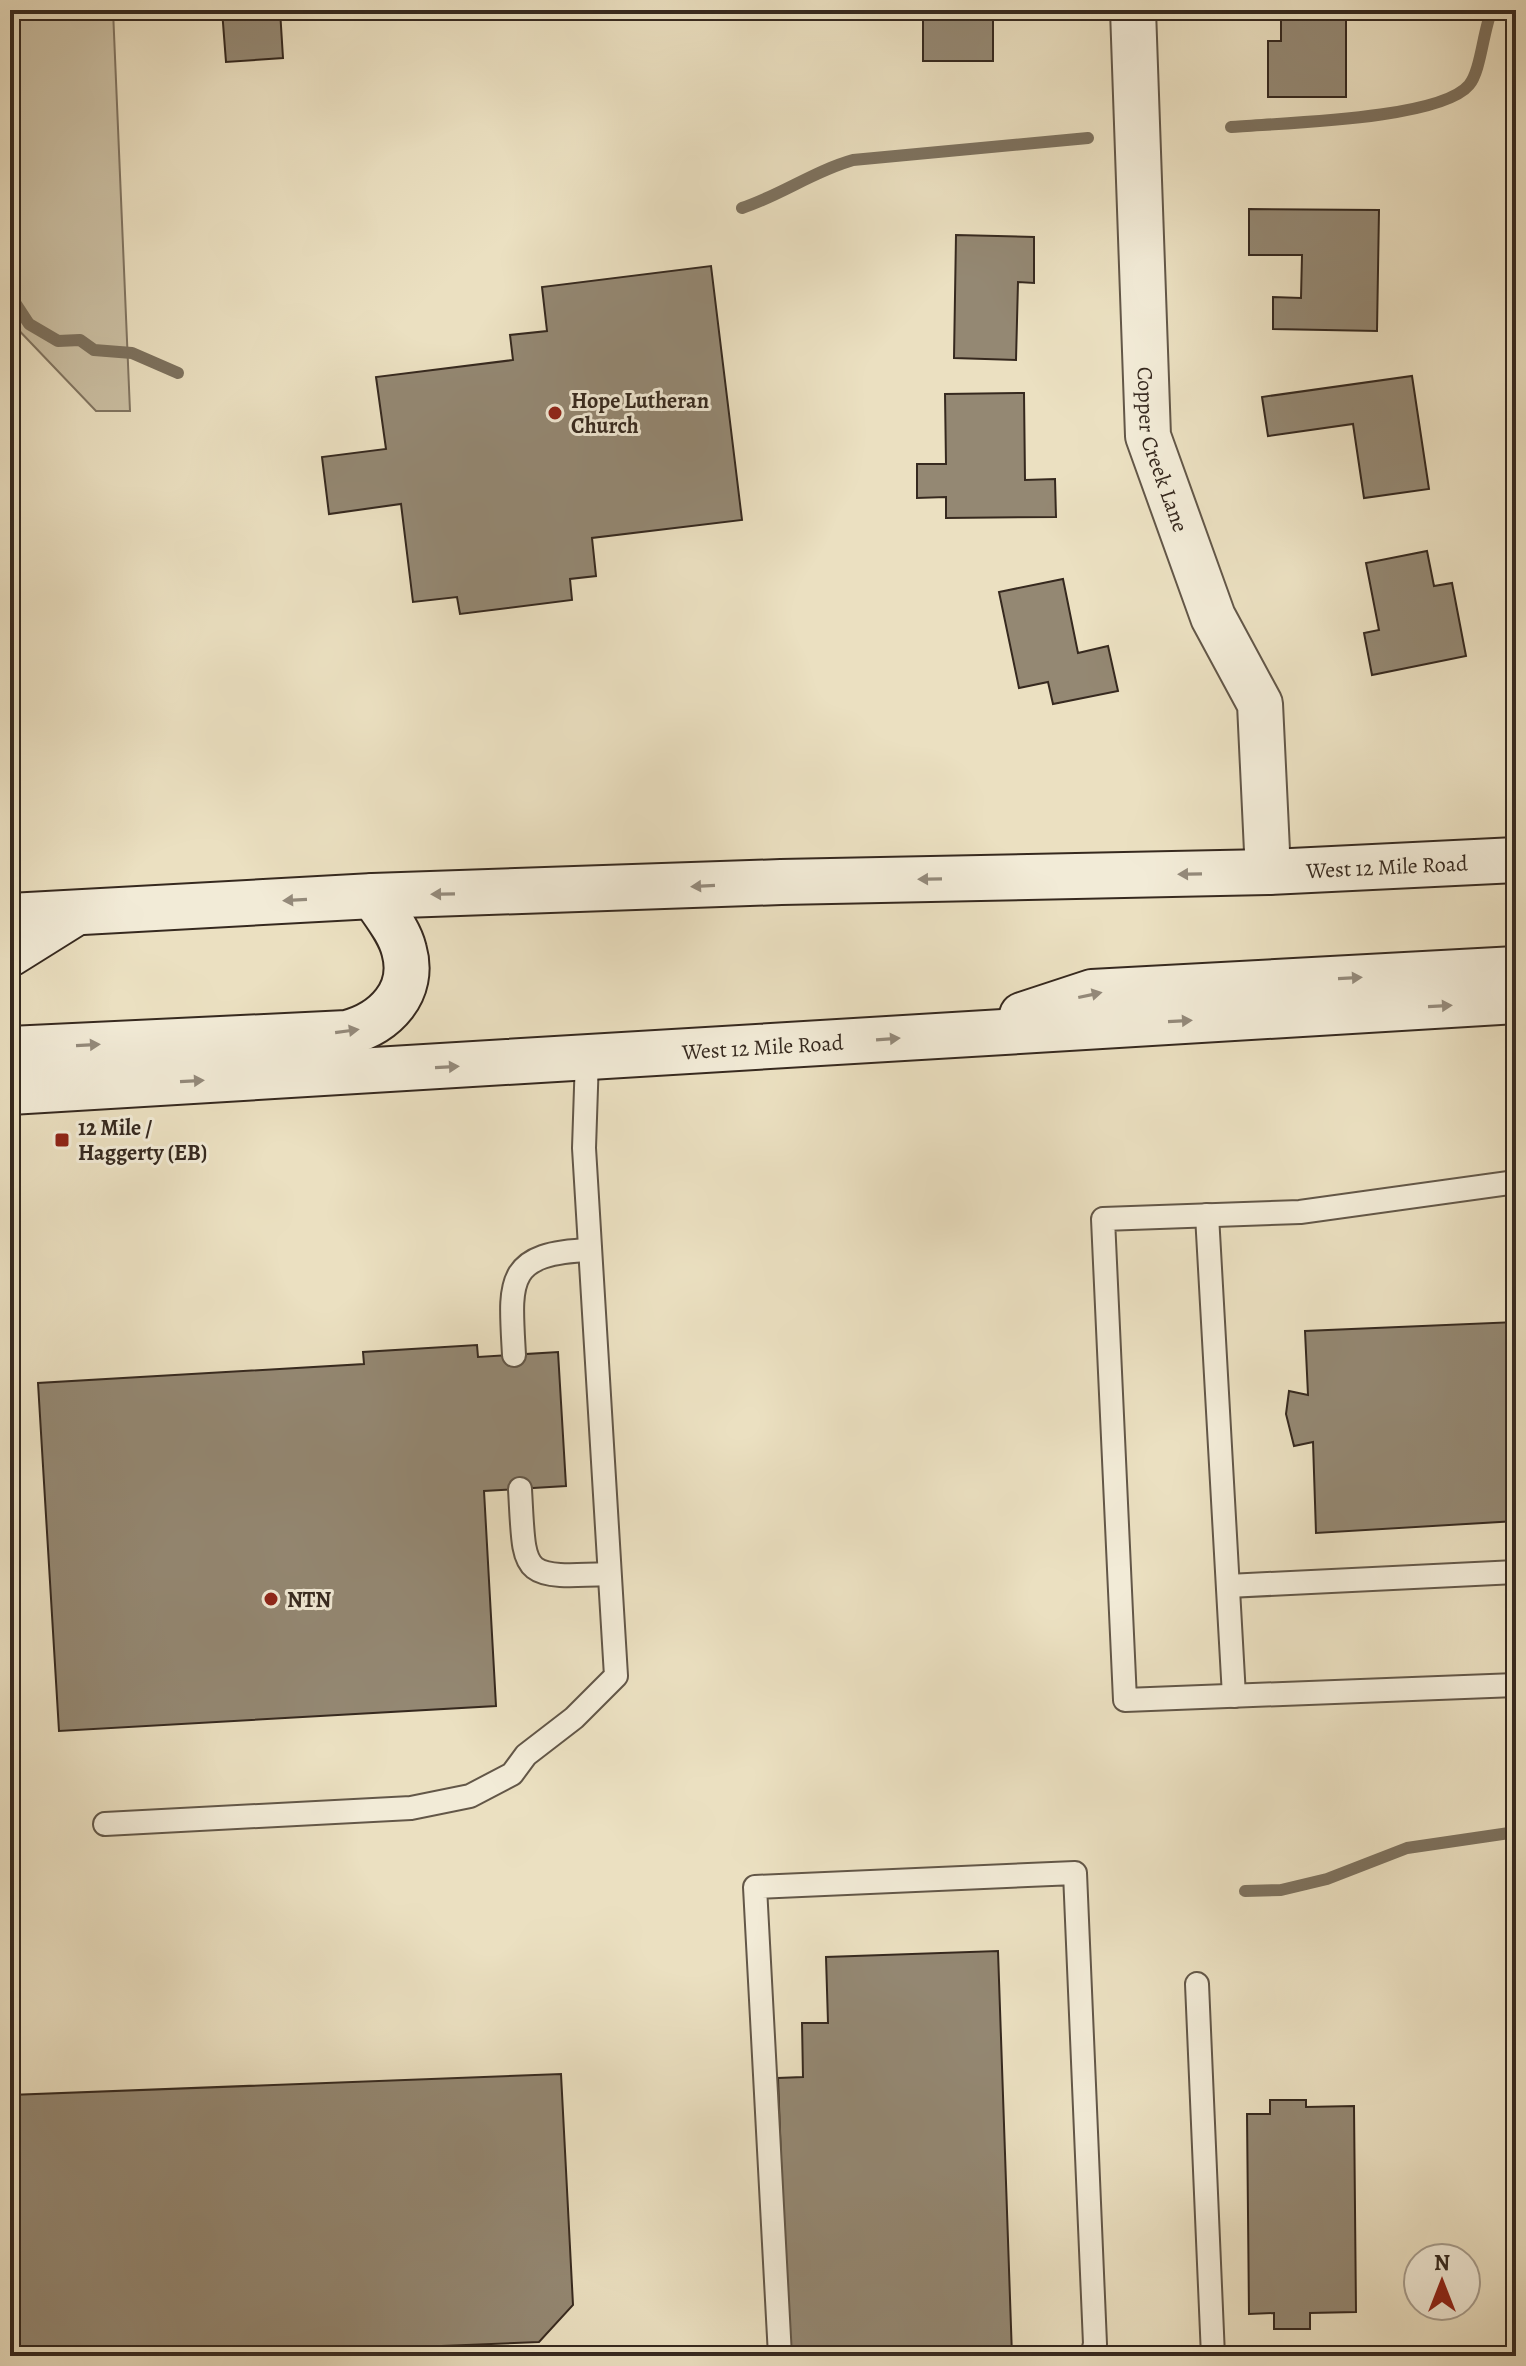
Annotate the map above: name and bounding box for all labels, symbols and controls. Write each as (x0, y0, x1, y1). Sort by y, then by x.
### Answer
street label: Copper Creek Lane (1130, 366, 1195, 536)
place label: Hope Lutheran Church (571, 386, 709, 441)
marker: Hope Lutheran Church (546, 404, 564, 422)
street label: West 12 Mile Road (1305, 848, 1469, 886)
one-way arrow (1177, 867, 1202, 880)
one-way arrow (917, 873, 942, 885)
one-way arrow (690, 880, 715, 893)
one-way arrow (430, 888, 455, 901)
one-way arrow (282, 894, 307, 907)
one-way arrow (1338, 972, 1363, 985)
one-way arrow (1078, 988, 1103, 1000)
one-way arrow (1428, 999, 1453, 1012)
one-way arrow (1168, 1014, 1193, 1027)
one-way arrow (335, 1024, 360, 1037)
street label: West 12 Mile Road (680, 1028, 844, 1067)
one-way arrow (876, 1032, 901, 1045)
one-way arrow (76, 1038, 101, 1051)
one-way arrow (435, 1060, 460, 1073)
one-way arrow (180, 1075, 205, 1088)
place label: 12 Mile / Haggerty (EB) (78, 1113, 207, 1168)
marker: 12 Mile / Haggerty (EB) (53, 1131, 71, 1149)
place label: NTN (287, 1585, 331, 1615)
marker: NTN (262, 1590, 280, 1608)
north arrow (1402, 2242, 1482, 2322)
text: N (1434, 2248, 1450, 2278)

